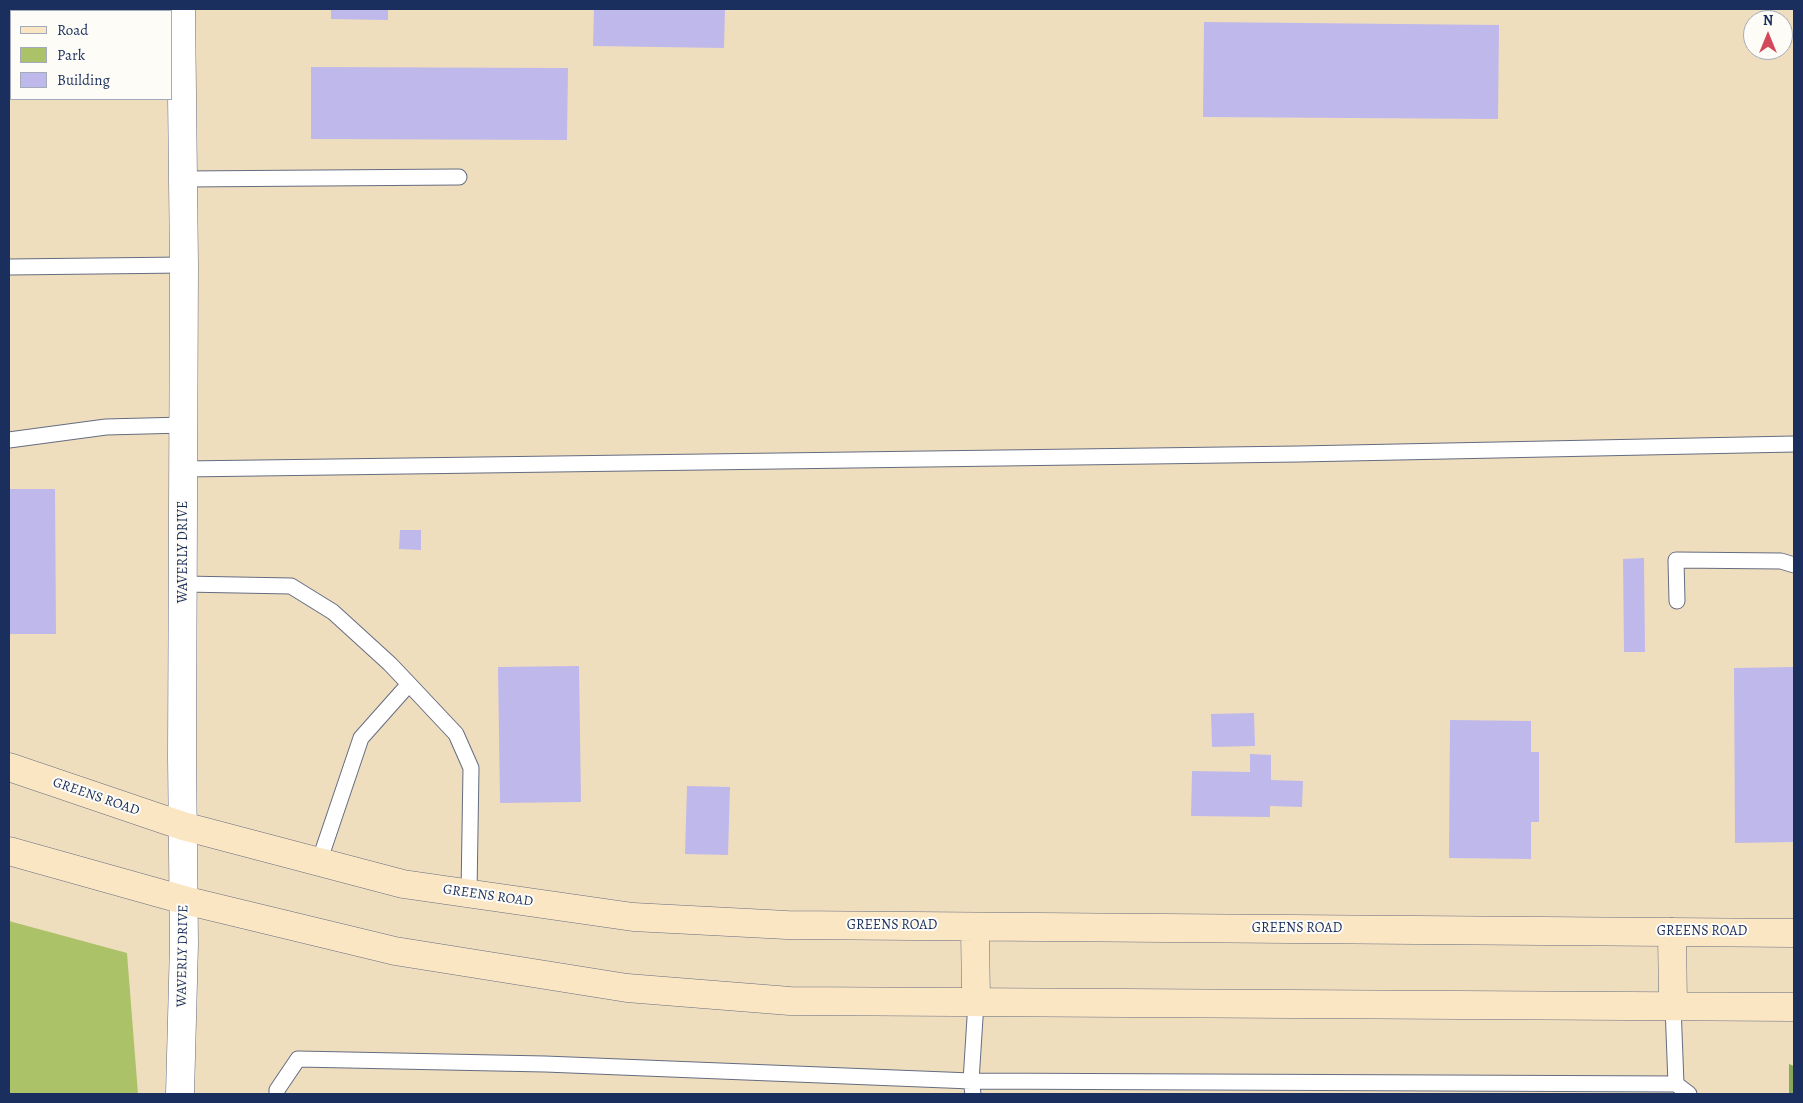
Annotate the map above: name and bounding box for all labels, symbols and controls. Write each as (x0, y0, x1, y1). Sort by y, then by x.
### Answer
legend (10, 10, 172, 100)
north arrow (1743, 10, 1793, 60)
text: N (1763, 11, 1773, 30)
text: Road (57, 20, 88, 40)
text: Park (57, 45, 85, 65)
text: Building (57, 70, 110, 90)
street label: WAVERLY DRIVE (176, 501, 192, 603)
street label: GREENS ROAD (50, 774, 142, 820)
street label: GREENS ROAD (442, 881, 534, 911)
street label: WAVERLY DRIVE (174, 905, 192, 1007)
street label: GREENS ROAD (847, 918, 937, 934)
street label: GREENS ROAD (1252, 921, 1342, 937)
street label: GREENS ROAD (1657, 924, 1747, 940)

